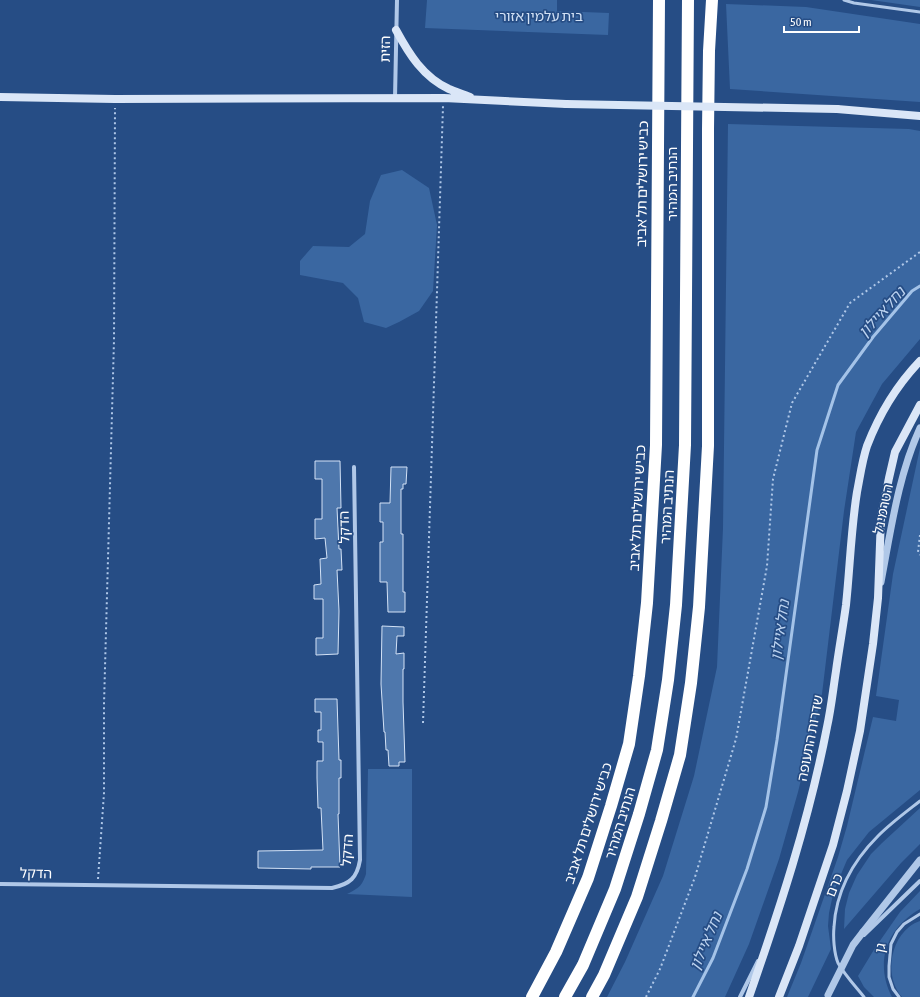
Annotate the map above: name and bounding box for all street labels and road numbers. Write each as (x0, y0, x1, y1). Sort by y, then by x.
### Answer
street label: הזית (377, 35, 393, 63)
street label: כביש ירושלים תל אביב (633, 121, 651, 247)
street label: הנתיב המהיר (664, 147, 680, 221)
street label: כביש ירושלים תל אביב (626, 444, 648, 572)
street label: הנתיב המהיר (657, 469, 677, 545)
street label: הטרמינל (870, 483, 896, 535)
street label: הדקל (336, 511, 352, 543)
street label: שדרות התעופה (794, 693, 826, 783)
street label: כביש ירושלים תל אביב (561, 760, 615, 886)
street label: הנתיב המהיר (601, 785, 639, 861)
street label: הדקל (338, 833, 356, 867)
street label: הדקל (20, 865, 52, 881)
street label: כרם (822, 871, 846, 899)
street label: גן (871, 942, 889, 954)

